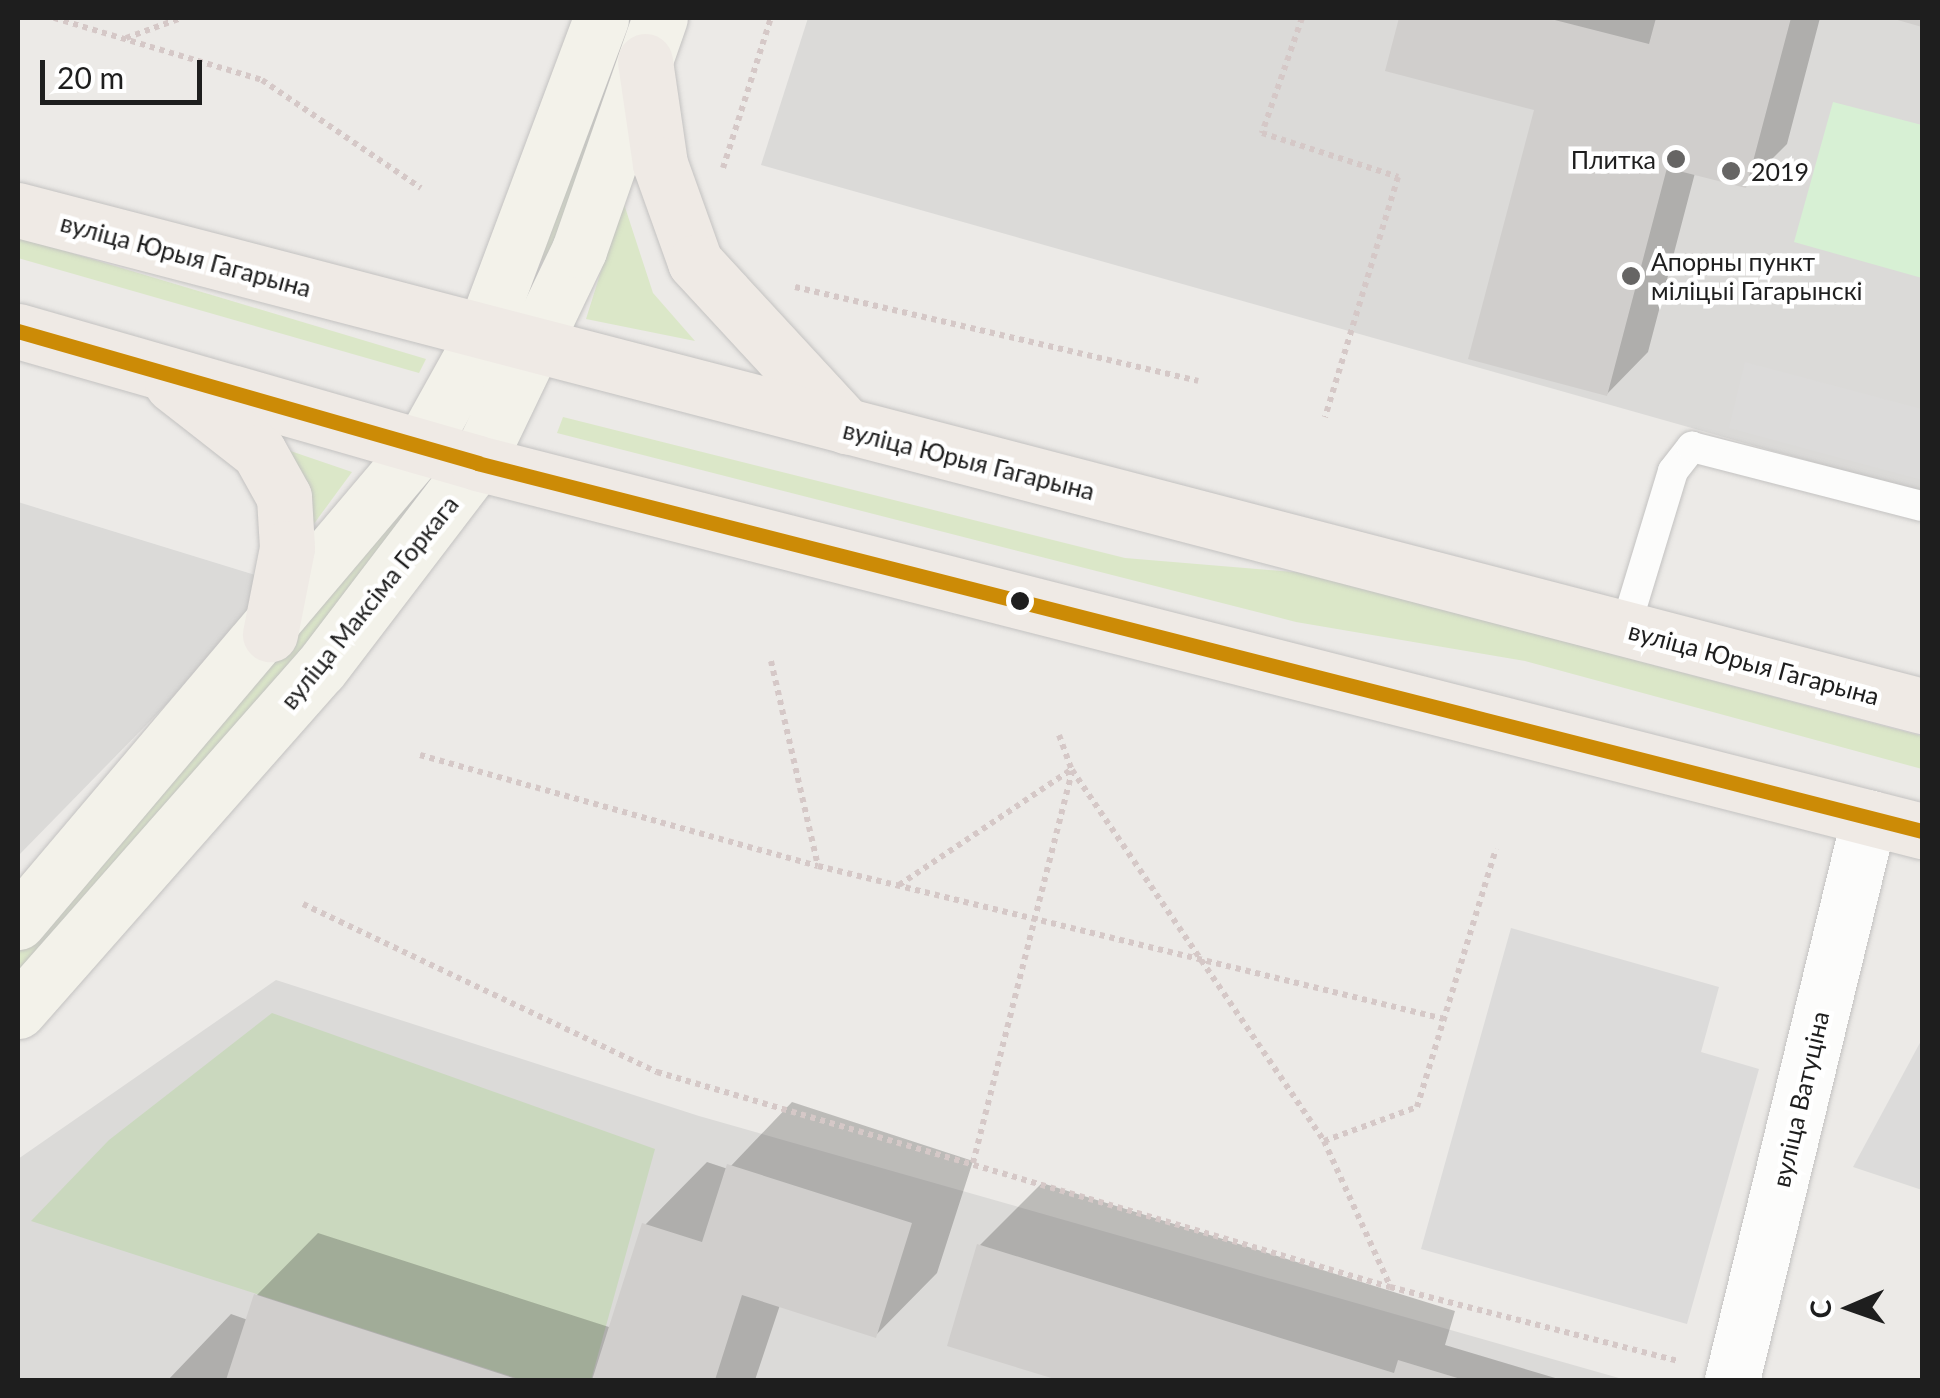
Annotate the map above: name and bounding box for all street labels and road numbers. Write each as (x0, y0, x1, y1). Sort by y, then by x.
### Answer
street label: вуліца Юрыя Гагарына (57, 207, 315, 303)
street label: вуліца Юрыя Гагарына (840, 414, 1098, 506)
street label: вуліца Максіма Горкага (274, 489, 464, 715)
street label: вуліца Юрыя Гагарына (1625, 615, 1883, 711)
street label: вуліца Ватуціна (1765, 1008, 1835, 1190)

